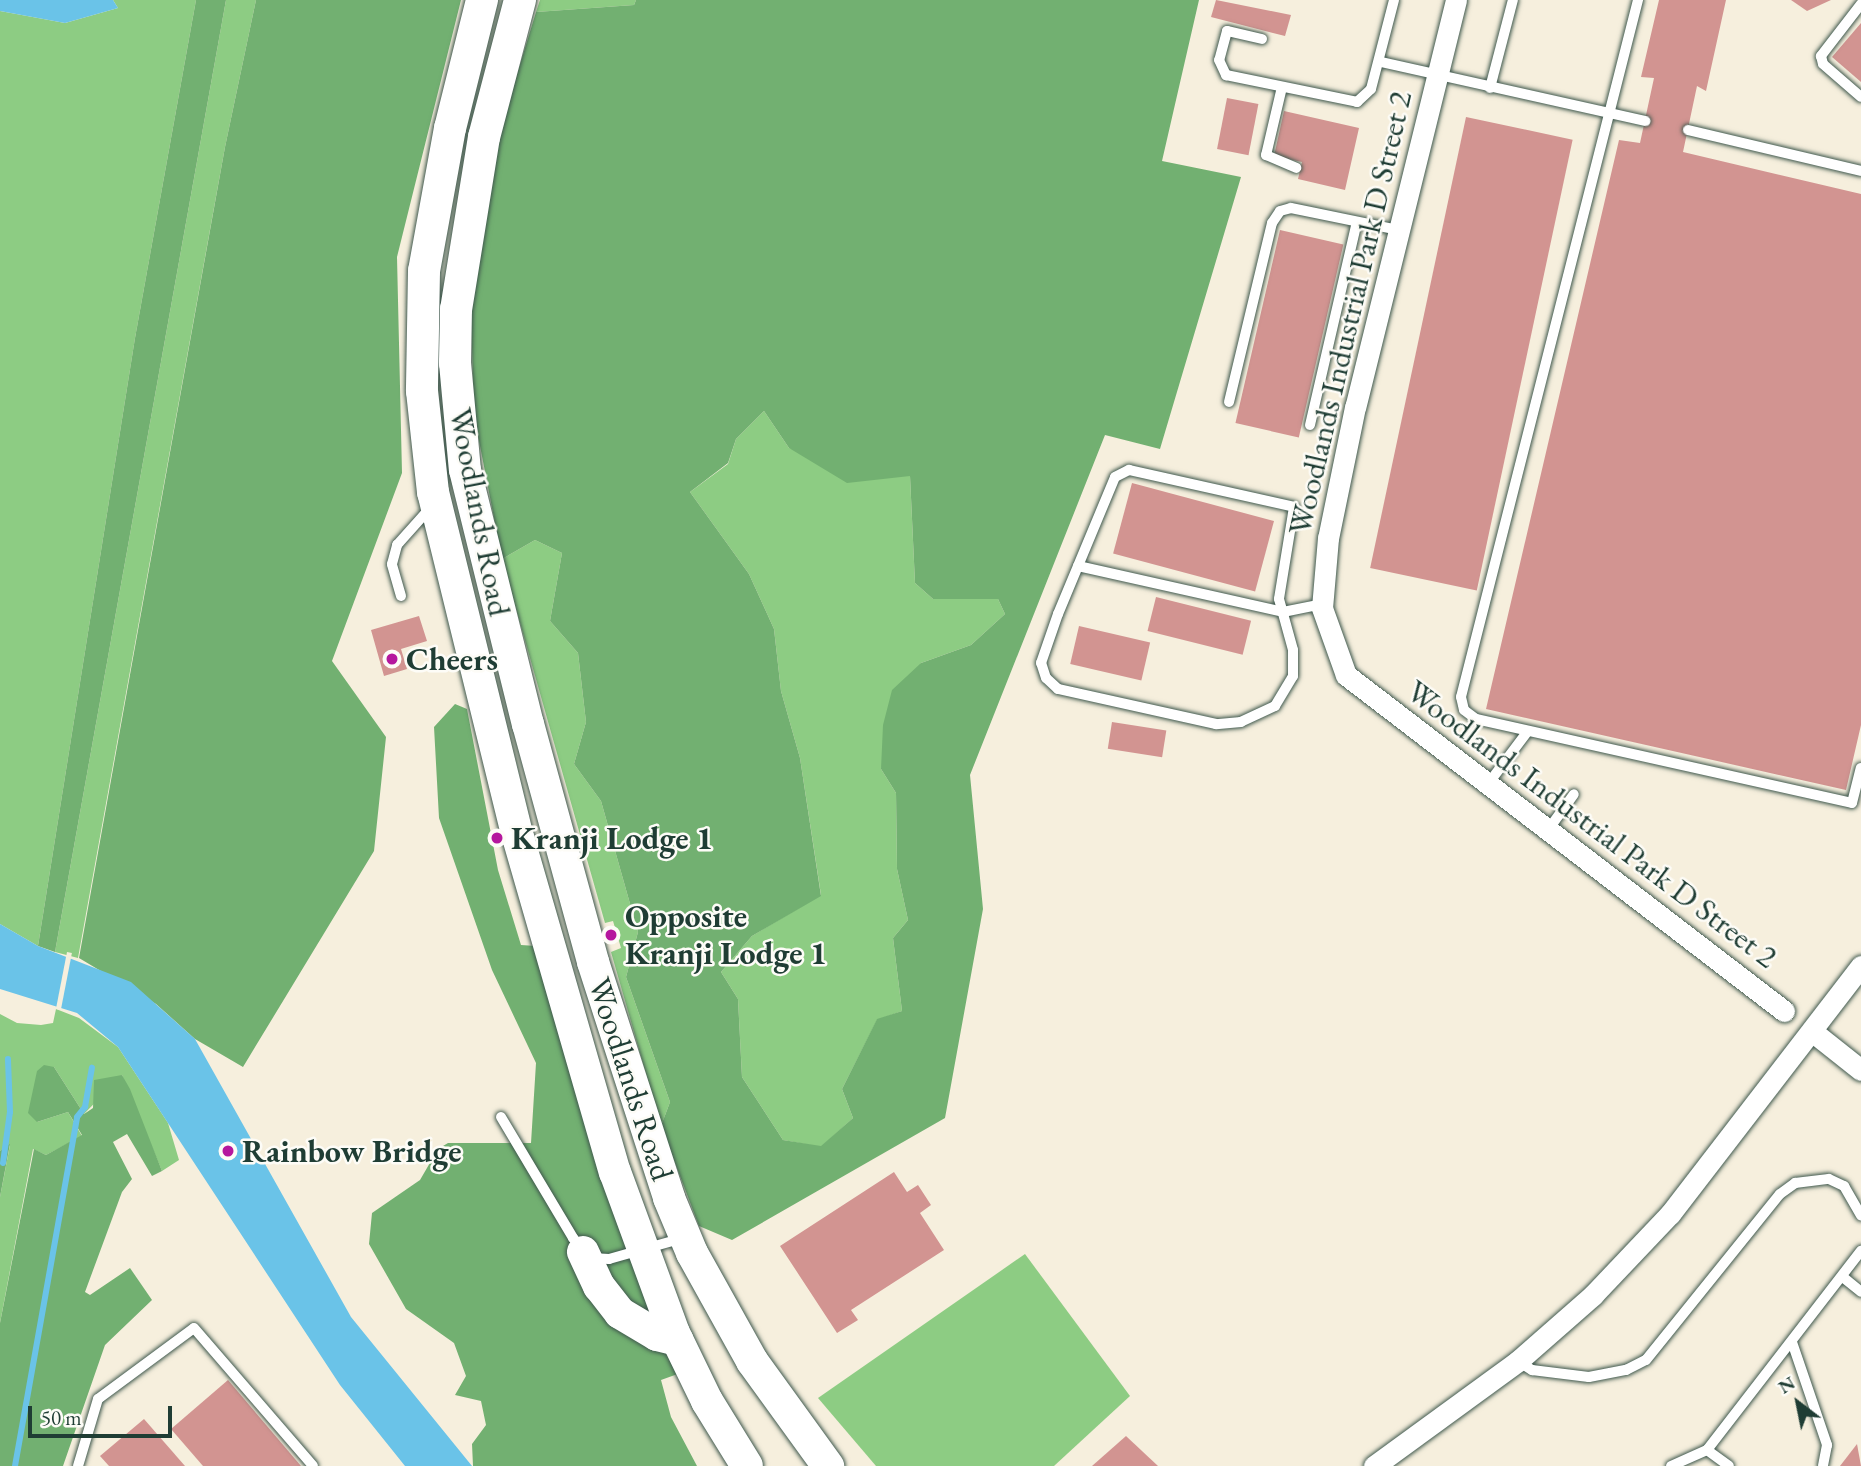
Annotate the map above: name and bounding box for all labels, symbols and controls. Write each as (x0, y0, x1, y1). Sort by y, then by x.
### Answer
street label: Woodlands Industrial Park D Street 2 (1280, 87, 1420, 539)
street label: Woodlands Road (441, 405, 519, 619)
place label: Cheers (406, 640, 498, 678)
marker: Cheers (384, 651, 400, 667)
street label: Woodlands Industrial Park D Street 2 (1399, 672, 1785, 976)
place label: Kranji Lodge 1 (511, 819, 713, 857)
marker: Kranji Lodge 1 (489, 830, 505, 846)
place label: Opposite Kranji Lodge 1 (625, 898, 827, 973)
marker: Opposite Kranji Lodge 1 (603, 927, 619, 943)
street label: Woodlands Road (580, 973, 682, 1185)
place label: Rainbow Bridge (242, 1132, 462, 1170)
marker: Rainbow Bridge (220, 1143, 236, 1159)
north arrow (1763, 1368, 1833, 1438)
text: N (1773, 1370, 1800, 1399)
scale bar (32, 1392, 175, 1436)
text: 50 m (41, 1404, 82, 1431)

